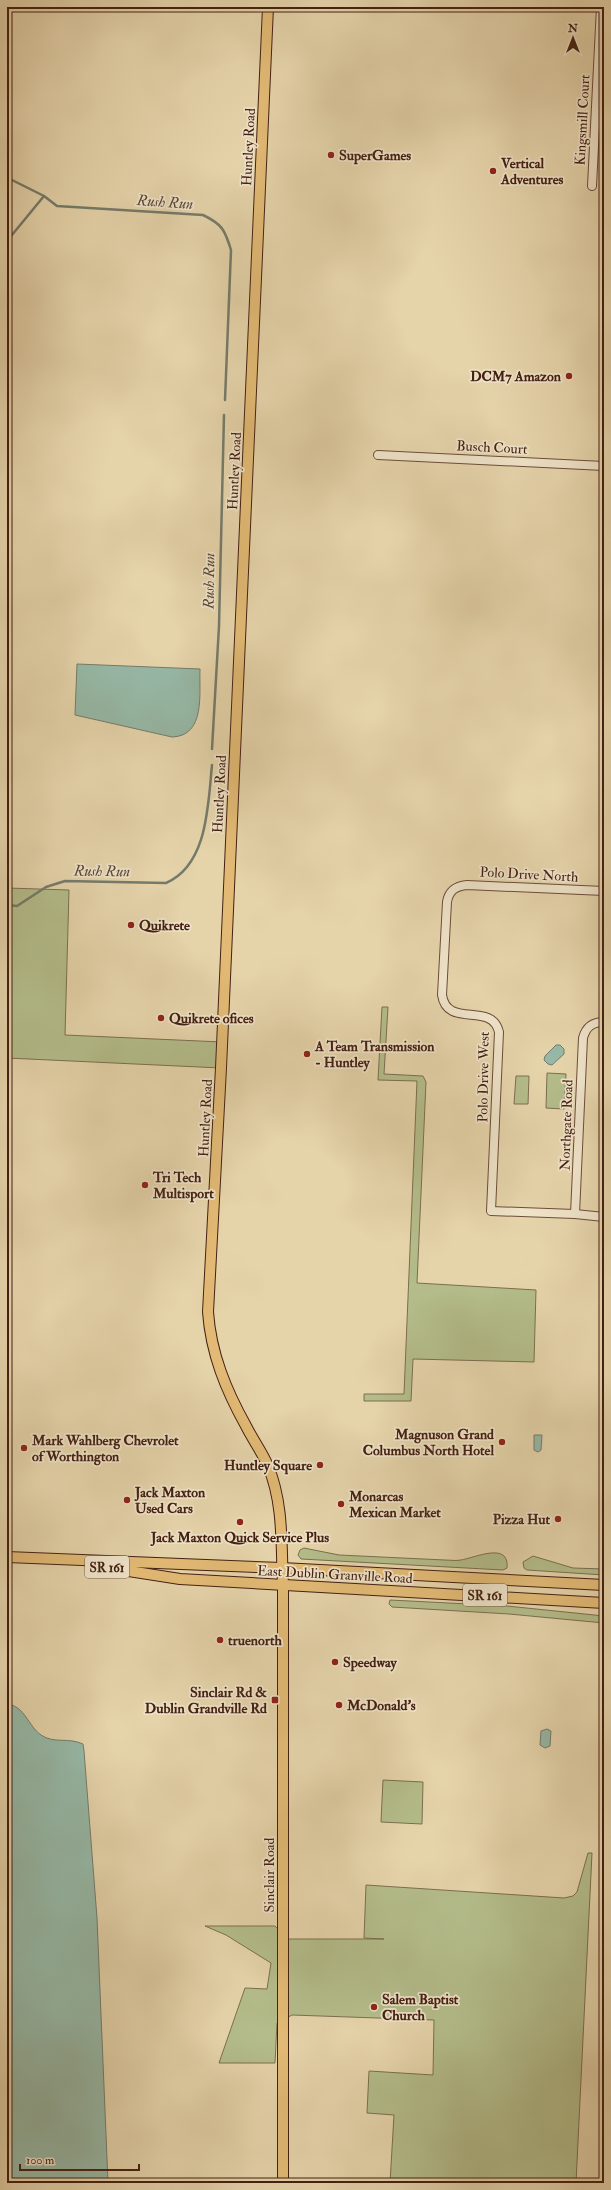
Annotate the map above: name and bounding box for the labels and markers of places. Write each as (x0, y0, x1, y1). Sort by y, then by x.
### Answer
place label: SuperGames (339, 147, 411, 165)
marker: SuperGames (326, 150, 336, 160)
place label: Vertical Adventures (500, 155, 563, 188)
marker: Vertical Adventures (488, 166, 498, 176)
place label: DCM7 Amazon (470, 368, 562, 385)
marker: DCM7 Amazon (564, 371, 574, 381)
place label: Quikrete (139, 917, 190, 934)
marker: Quikrete (126, 920, 136, 930)
place label: Quikrete ofices (169, 1010, 254, 1027)
marker: Quikrete ofices (156, 1013, 166, 1023)
place label: A Team Transmission - Huntley (314, 1038, 435, 1072)
marker: A Team Transmission - Huntley (302, 1049, 312, 1059)
place label: Tri Tech Multisport (152, 1169, 214, 1203)
marker: Tri Tech Multisport (140, 1180, 150, 1190)
place label: Magnuson Grand Columbus North Hotel (363, 1426, 494, 1459)
place label: Mark Wahlberg Chevrolet of Worthington (31, 1432, 179, 1466)
marker: Magnuson Grand Columbus North Hotel (497, 1437, 507, 1447)
marker: Mark Wahlberg Chevrolet of Worthington (19, 1443, 29, 1453)
place label: Huntley Square (224, 1457, 312, 1475)
marker: Huntley Square (315, 1460, 325, 1470)
place label: Jack Maxton Used Cars (134, 1484, 206, 1517)
place label: Monarcas Mexican Market (348, 1488, 441, 1521)
marker: Jack Maxton Used Cars (122, 1495, 132, 1505)
marker: Monarcas Mexican Market (336, 1499, 346, 1509)
place label: Pizza Hut (493, 1511, 550, 1528)
marker: Pizza Hut (553, 1514, 563, 1524)
marker: Jack Maxton Quick Service Plus (235, 1517, 245, 1527)
place label: Jack Maxton Quick Service Plus (150, 1529, 329, 1547)
place label: truenorth (228, 1632, 283, 1649)
marker: truenorth (215, 1635, 225, 1645)
place label: Speedway (343, 1654, 398, 1672)
marker: Speedway (330, 1657, 340, 1667)
place label: Sinclair Rd & Dublin Grandville Rd (145, 1684, 267, 1717)
marker: Sinclair Rd & Dublin Grandville Rd (270, 1695, 280, 1705)
place label: McDonald's (346, 1697, 416, 1714)
marker: McDonald's (334, 1700, 344, 1710)
place label: Salem Baptist Church (382, 1991, 459, 2024)
marker: Salem Baptist Church (369, 2002, 379, 2012)

